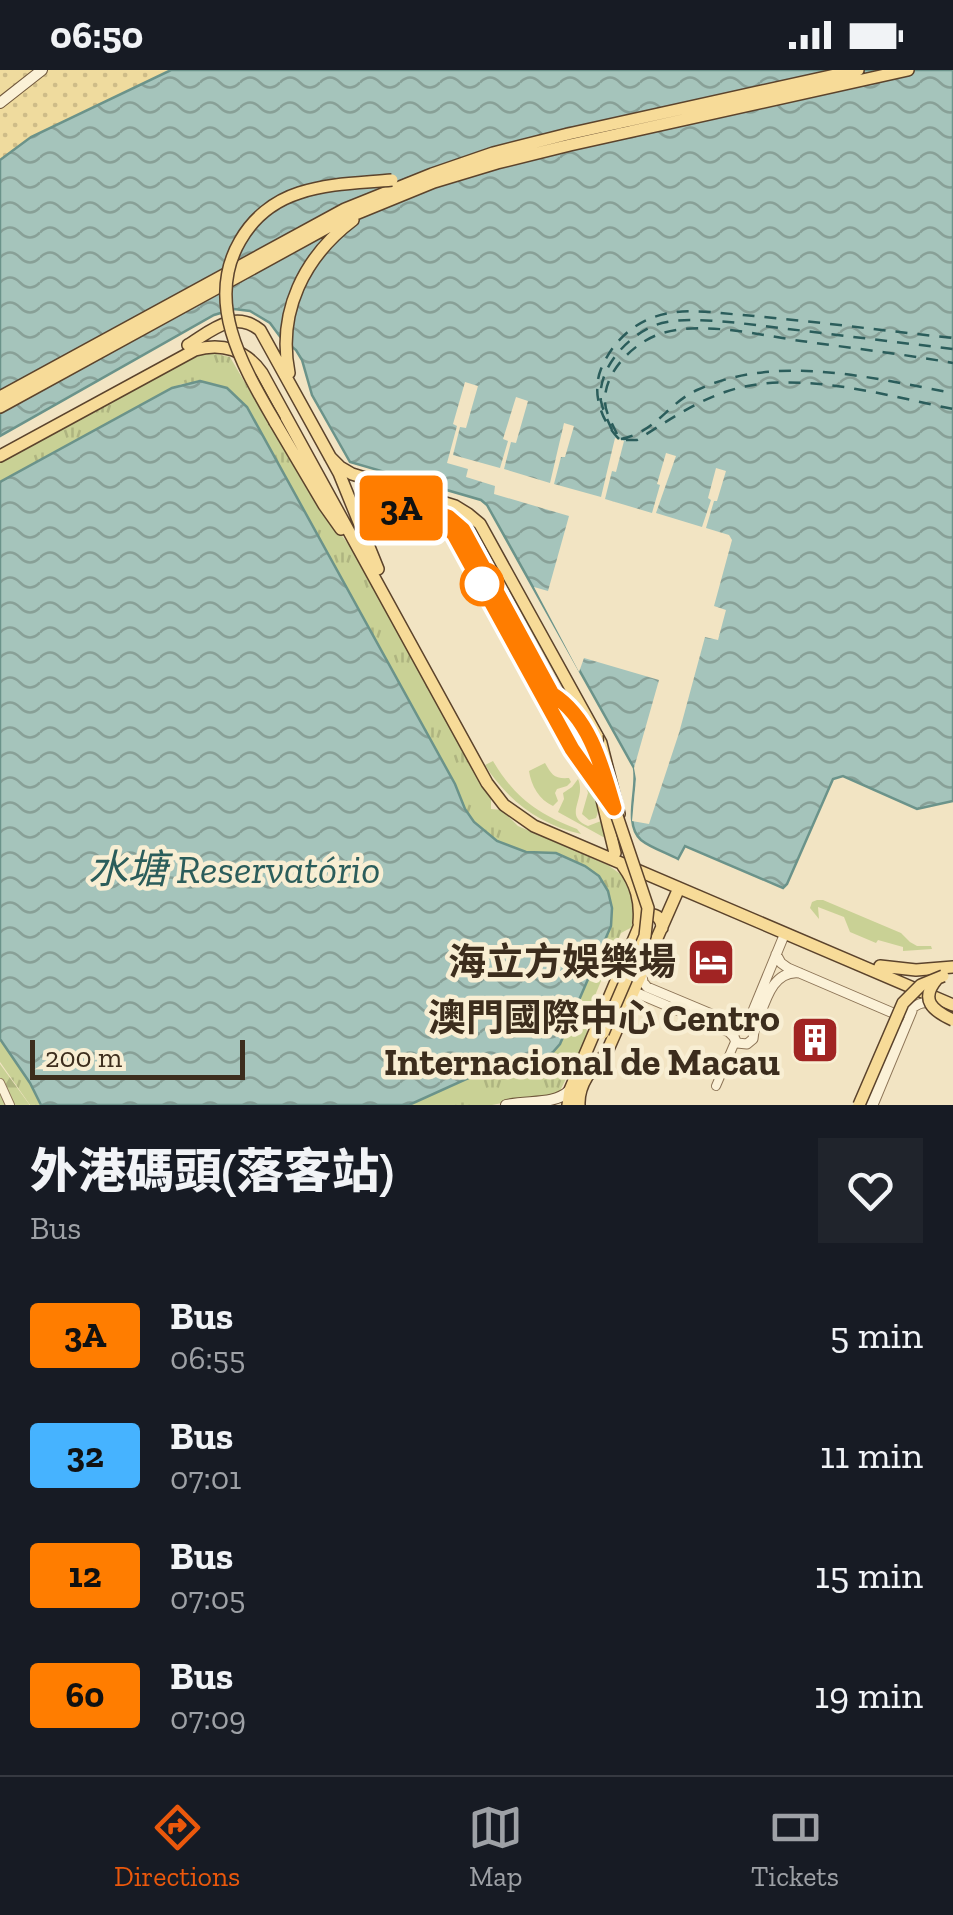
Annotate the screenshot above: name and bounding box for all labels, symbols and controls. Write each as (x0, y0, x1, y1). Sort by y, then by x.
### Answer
text: 06:50 (50, 12, 143, 58)
line badge: 3A (356, 476, 446, 540)
text: 3A (380, 487, 422, 529)
unlabelled marker (461, 563, 503, 605)
water label: 水塘 Reservatório (88, 845, 380, 893)
hotel icon: 海立方娛樂場 (685, 936, 737, 988)
place label: 海立方娛樂場 (448, 939, 676, 985)
place label: 澳門國際中心 Centro Internacional de Macau (384, 995, 780, 1085)
building icon: 澳門國際中心 Centro Internacional de Macau (789, 1014, 841, 1066)
scale bar (30, 1035, 245, 1080)
text: 200 m (45, 1041, 122, 1074)
button: heart (818, 1138, 923, 1243)
text: 外港碼頭(落客站) (30, 1143, 394, 1200)
text: Bus (30, 1209, 81, 1247)
text: Bus (170, 1293, 233, 1339)
text: 5 min (830, 1312, 923, 1358)
text: 3A (64, 1314, 106, 1356)
text: 06:55 (170, 1339, 245, 1377)
text: Bus (170, 1413, 233, 1459)
text: 11 min (820, 1432, 923, 1478)
text: 32 (66, 1434, 104, 1476)
text: 07:01 (170, 1459, 241, 1497)
text: Bus (170, 1533, 233, 1579)
text: 15 min (815, 1552, 923, 1598)
text: 12 (69, 1554, 101, 1596)
text: 07:05 (170, 1579, 246, 1617)
text: Bus (170, 1653, 233, 1699)
text: 19 min (814, 1672, 923, 1718)
text: 60 (66, 1674, 104, 1716)
text: 07:09 (170, 1699, 246, 1737)
tab: Directions (114, 1800, 240, 1893)
tab: Map (468, 1800, 523, 1893)
tab: Tickets (751, 1800, 839, 1893)

